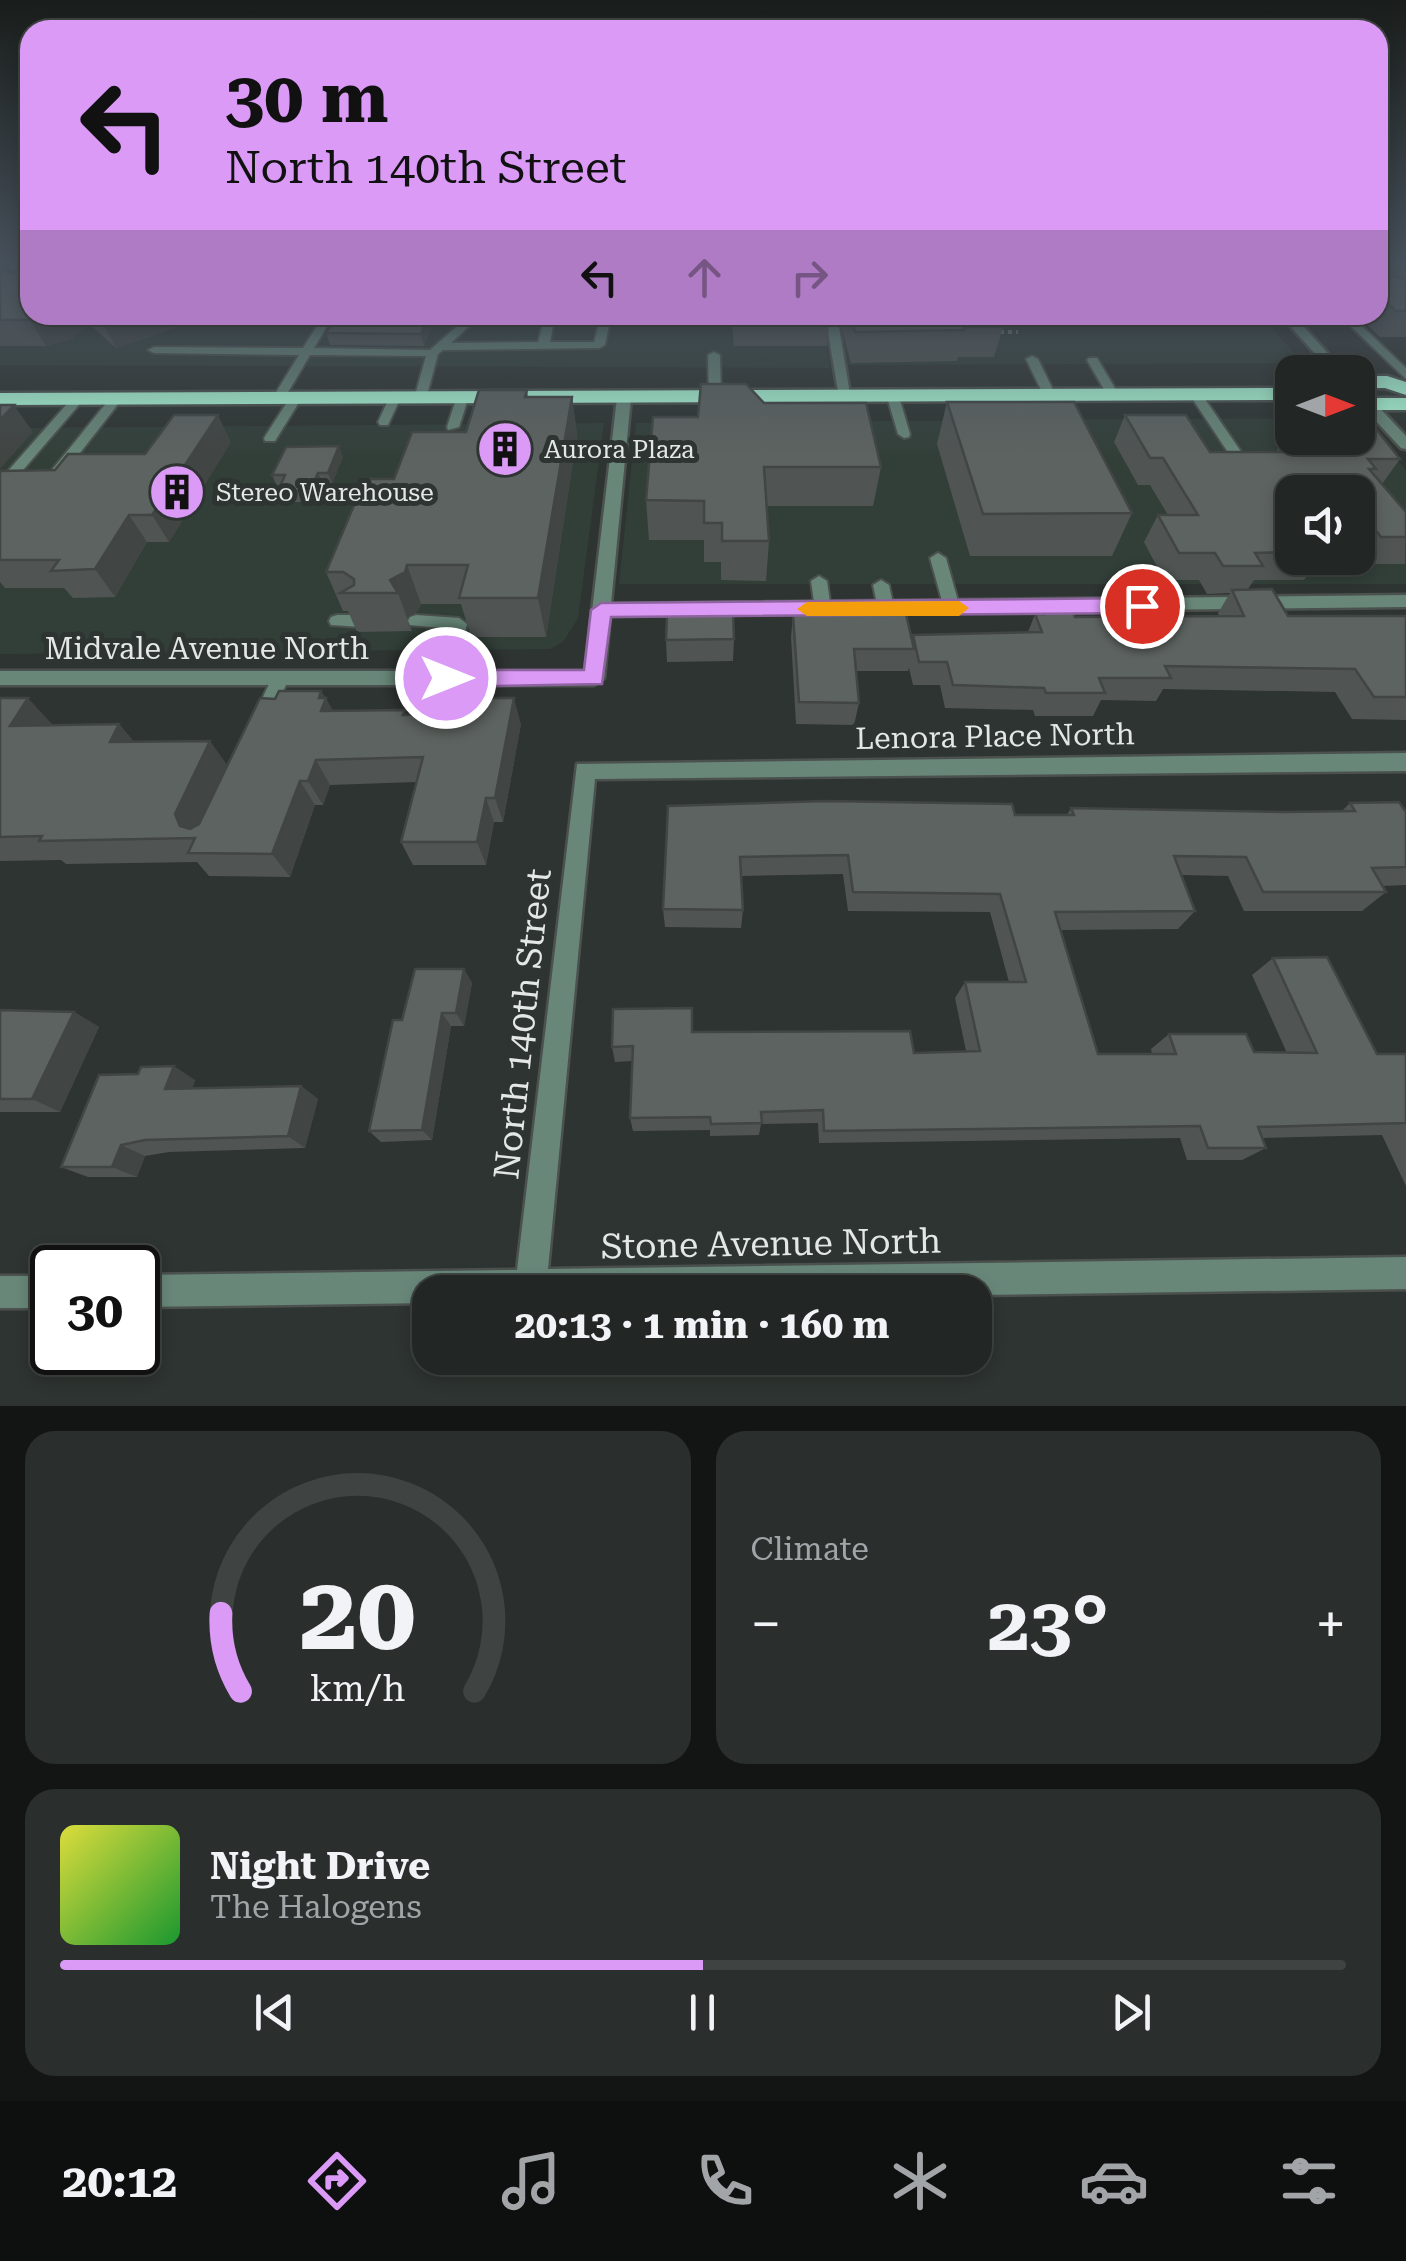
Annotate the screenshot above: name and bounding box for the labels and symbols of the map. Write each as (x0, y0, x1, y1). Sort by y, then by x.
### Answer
north arrow (1275, 355, 1375, 455)
building icon: Aurora Plaza (475, 419, 535, 479)
place label: Aurora Plaza (544, 435, 695, 464)
building icon: Stereo Warehouse (147, 462, 207, 522)
place label: Stereo Warehouse (216, 478, 434, 507)
pin (1100, 564, 1185, 649)
position arrow (394, 626, 498, 730)
street label: Midvale Avenue North (45, 631, 369, 666)
street label: Lenora Place North (855, 716, 1135, 756)
street label: North 140th Street (486, 867, 560, 1181)
street label: Stone Avenue North (600, 1221, 942, 1267)
speed limit sign: 30 (30, 1245, 160, 1375)

